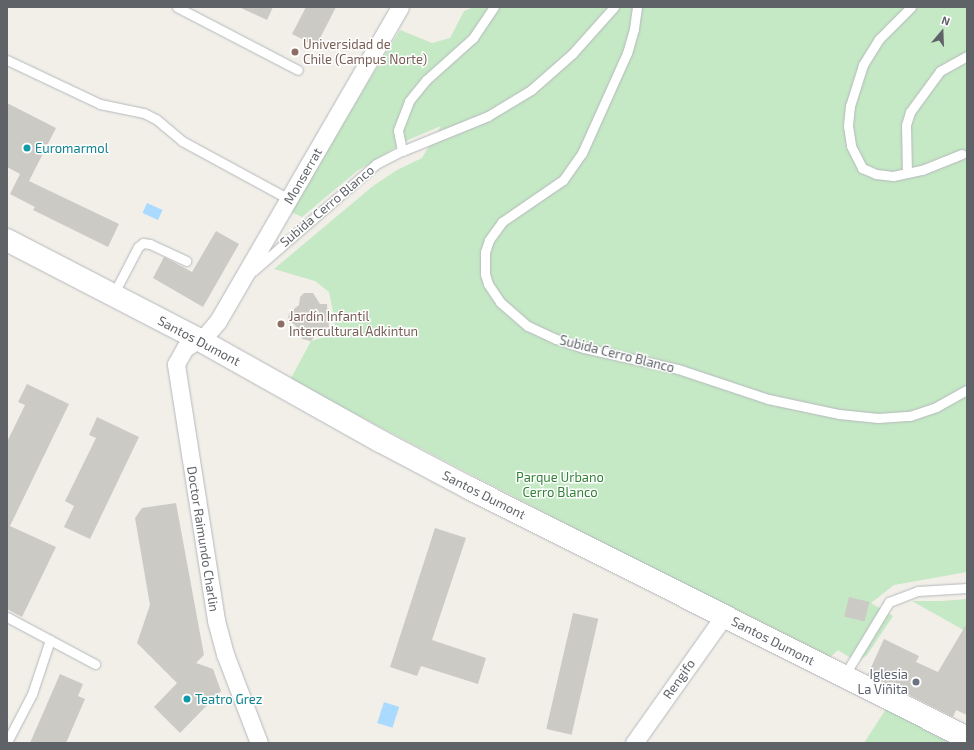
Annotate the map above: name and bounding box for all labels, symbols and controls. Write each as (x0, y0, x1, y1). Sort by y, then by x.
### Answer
north arrow (922, 12, 962, 52)
text: N (940, 13, 952, 28)
place label: Universidad de Chile (Campus Norte) (303, 37, 427, 68)
marker: Universidad de Chile (Campus Norte) (290, 47, 300, 57)
place label: Euromarmol (35, 140, 108, 156)
marker: Euromarmol (22, 143, 32, 153)
street label: Monserrat (281, 145, 325, 207)
street label: Subida Cerro Blanco (277, 162, 377, 250)
place label: Jardín Infantil Intercultural Adkintun (289, 309, 419, 340)
street label: Santos Dumont (155, 313, 243, 369)
marker: Jardín Infantil Intercultural Adkintun (276, 319, 286, 329)
street label: Subida Cerro Blanco (558, 332, 676, 376)
street label: Doctor Raimundo Charlin (184, 465, 222, 613)
street label: Santos Dumont (440, 467, 528, 523)
park label: Parque Urbano Cerro Blanco (516, 470, 604, 501)
street label: Santos Dumont (729, 613, 817, 669)
street label: Rengifo (660, 656, 698, 702)
place label: Iglesia La Viñita (857, 667, 908, 698)
marker: Iglesia La Viñita (911, 677, 921, 687)
place label: Teatro Grez (195, 691, 262, 707)
marker: Teatro Grez (182, 694, 192, 704)

